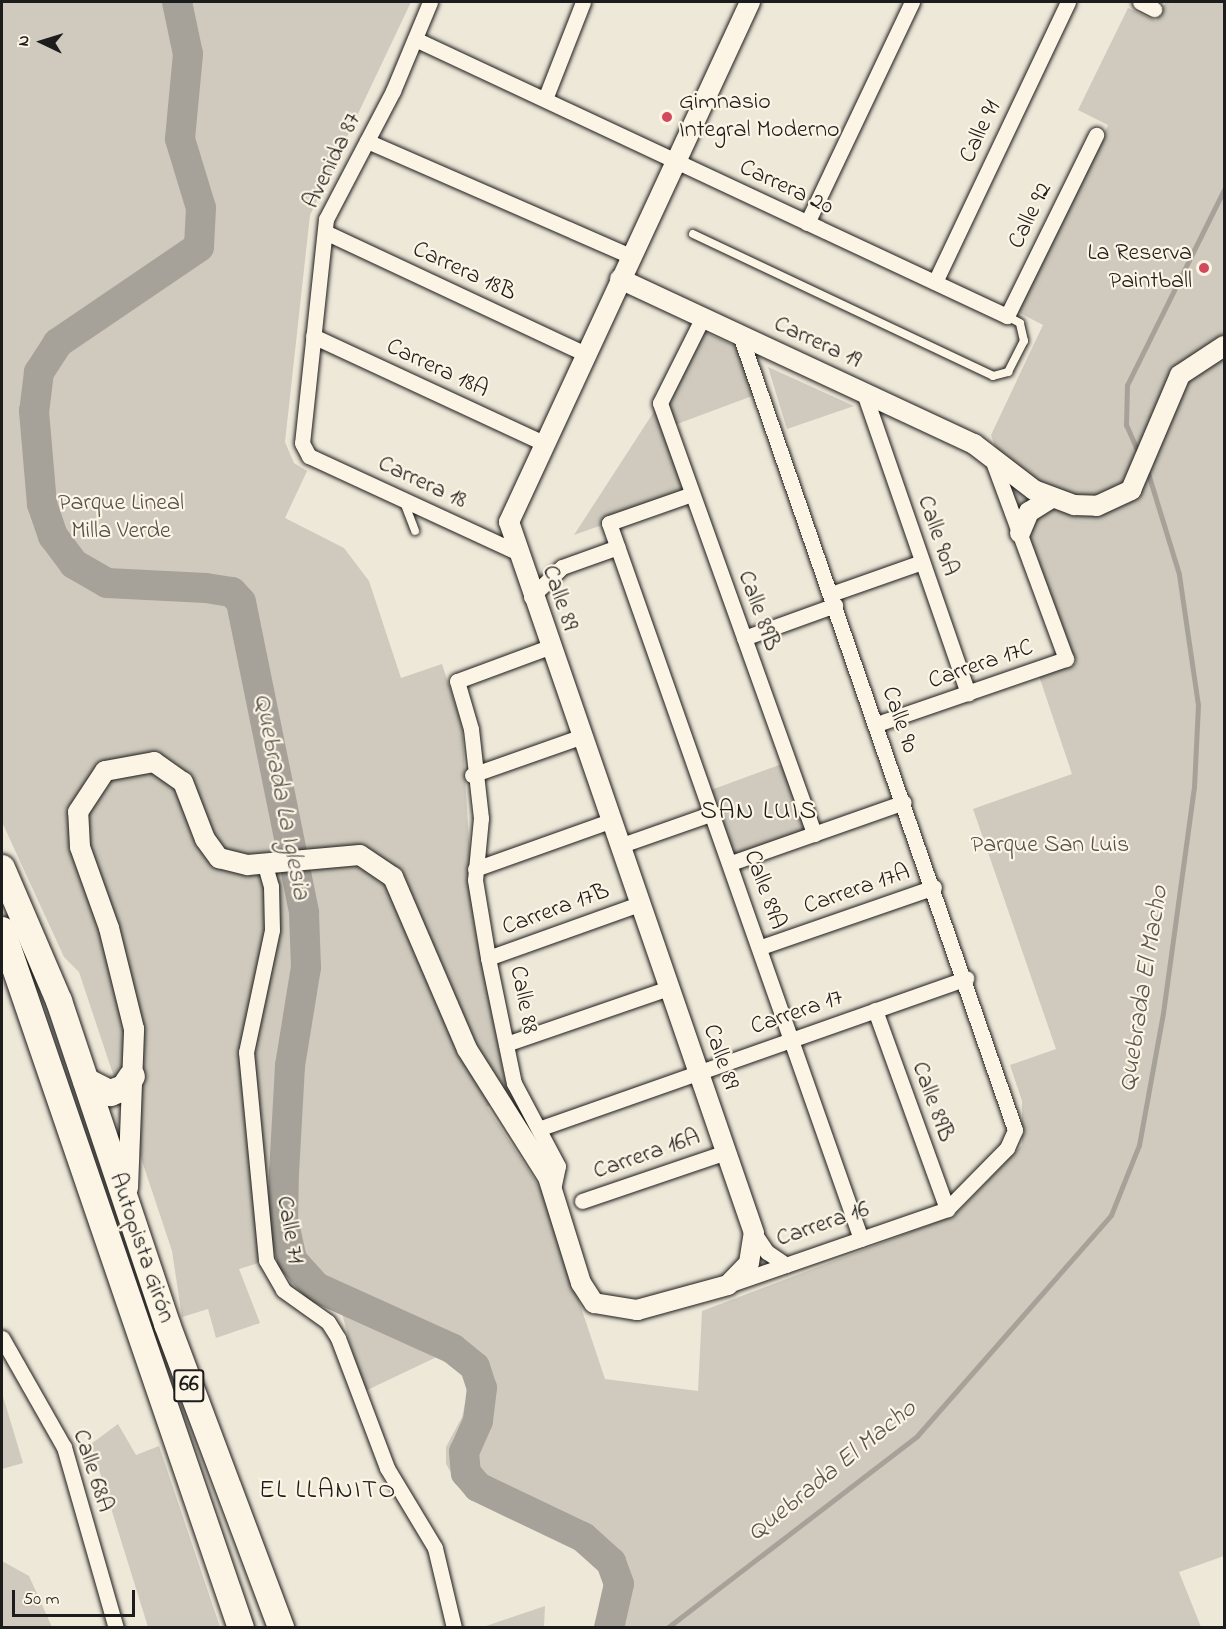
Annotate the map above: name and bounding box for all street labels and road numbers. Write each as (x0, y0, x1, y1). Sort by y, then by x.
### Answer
street label: Calle 91 (954, 96, 1008, 168)
street label: Avenida 87 (297, 108, 369, 214)
street label: Carrera 20 (734, 154, 838, 222)
street label: Calle 92 (1003, 178, 1059, 254)
street label: Carrera 18B (408, 236, 520, 308)
street label: Carrera 19 (769, 310, 865, 376)
street label: Carrera 18A (381, 333, 493, 405)
street label: Carrera 18 (373, 450, 471, 516)
street label: Calle 90A (910, 492, 964, 580)
street label: Calle 89 (534, 562, 584, 634)
street label: Calle 89B (730, 567, 786, 655)
street label: Carrera 17C (925, 634, 1037, 696)
street label: Calle 90 (874, 683, 924, 757)
street label: Calle 89A (736, 847, 792, 933)
street label: Carrera 17A (800, 858, 914, 922)
street label: Carrera 17B (499, 877, 613, 943)
street label: Calle 88 (502, 963, 544, 1037)
street label: Carrera 17 (747, 984, 847, 1042)
street label: Calle 89 (695, 1021, 745, 1093)
street label: Calle 89B (904, 1058, 960, 1146)
street label: Carrera 16A (590, 1123, 704, 1187)
street label: Autopista Girón (102, 1169, 180, 1327)
street label: Calle 71 (269, 1194, 309, 1266)
street label: Carrera 16 (773, 1196, 873, 1254)
road number: 66 (172, 1367, 206, 1405)
street label: Calle 68A (65, 1426, 119, 1516)

